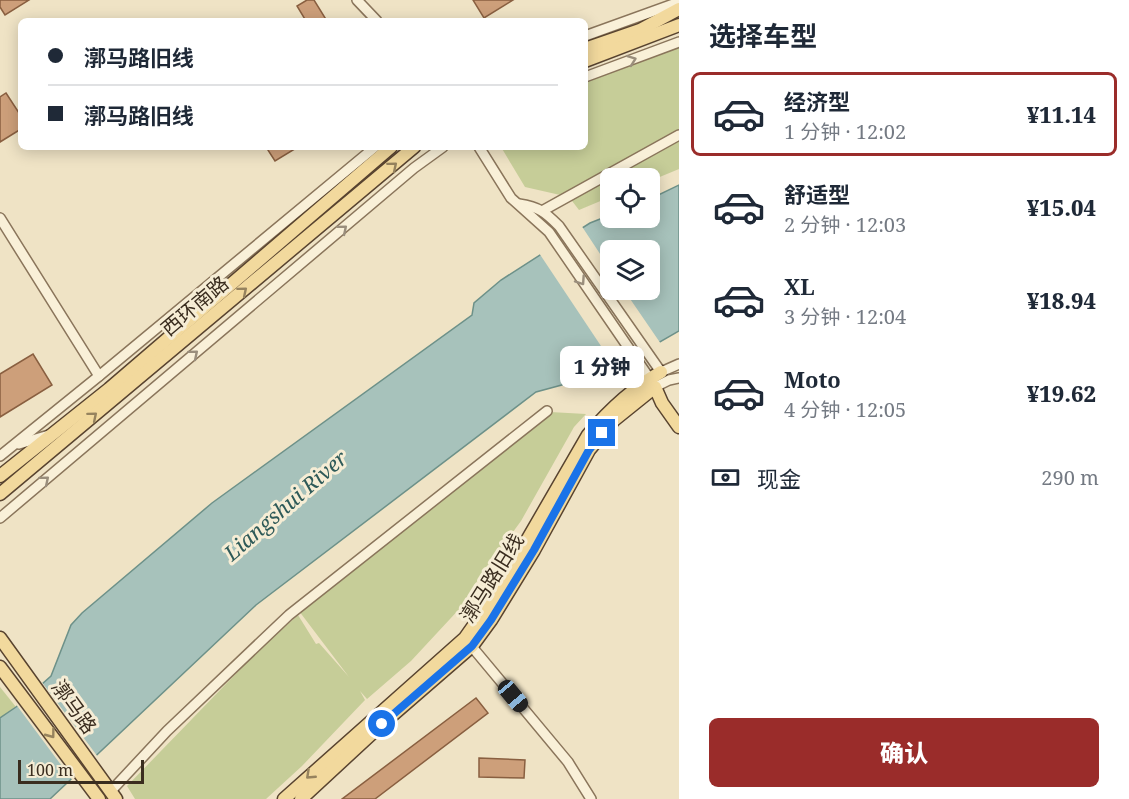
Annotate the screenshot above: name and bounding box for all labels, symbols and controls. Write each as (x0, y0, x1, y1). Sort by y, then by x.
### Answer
text: 选择车型 (709, 17, 817, 54)
text: 漷马路旧线 (84, 42, 194, 72)
one-way arrow (626, 54, 637, 67)
text: 经济型 (784, 86, 850, 116)
icon: car (712, 87, 766, 141)
text: ¥11.14 (1027, 99, 1096, 129)
text: 漷马路旧线 (84, 100, 194, 130)
text: 1 分钟 · 12:02 (784, 118, 906, 145)
one-way arrow (386, 162, 397, 173)
map controls (600, 168, 660, 300)
button: locate (600, 168, 660, 228)
text: 舒适型 (784, 179, 850, 209)
icon: car (712, 180, 766, 234)
text: ¥15.04 (1027, 192, 1096, 222)
text: 2 分钟 · 12:03 (784, 211, 906, 238)
one-way arrow (336, 225, 347, 236)
button: layers (600, 240, 660, 300)
street label: 西环南路 (155, 270, 234, 342)
text: XL (784, 271, 815, 301)
icon: car (712, 273, 766, 327)
one-way arrow (574, 274, 585, 285)
text: ¥18.94 (1027, 285, 1096, 315)
one-way arrow (236, 287, 247, 298)
text: 3 分钟 · 12:04 (784, 303, 906, 330)
callout: 1 分钟 (560, 346, 644, 388)
one-way arrow (187, 351, 198, 362)
text: 1 分钟 (574, 353, 630, 380)
text: Moto (784, 364, 841, 394)
icon: car (712, 366, 766, 420)
text: ¥19.62 (1027, 378, 1096, 408)
text: 4 分钟 · 12:05 (784, 396, 906, 423)
one-way arrow (86, 412, 97, 423)
route end (588, 419, 615, 446)
water label: Liangshui River (217, 444, 353, 567)
icon: cash (709, 461, 742, 494)
text: 现金 (757, 463, 801, 493)
text: 290 m (1041, 464, 1099, 491)
one-way arrow (38, 476, 49, 487)
street label: 漷马路旧线 (454, 528, 530, 627)
street label: 漷马路 (46, 675, 103, 739)
car (495, 676, 531, 716)
route start (368, 710, 395, 737)
button: 确认 (709, 718, 1099, 787)
one-way arrow (44, 728, 55, 739)
scale bar (18, 757, 144, 784)
text: 100 m (27, 759, 73, 781)
one-way arrow (307, 768, 317, 779)

